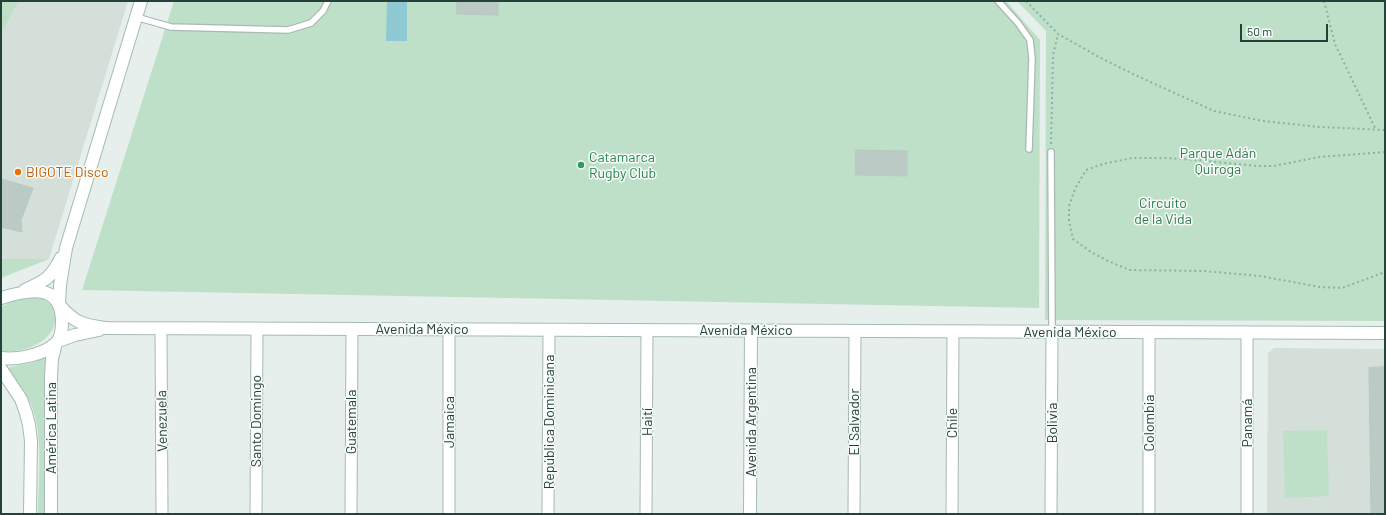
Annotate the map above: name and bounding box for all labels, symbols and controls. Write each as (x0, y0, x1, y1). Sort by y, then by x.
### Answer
scale bar (1242, 16, 1330, 42)
text: 50 m (1247, 24, 1272, 38)
park label: Parque Adán Quiroga (1180, 145, 1256, 178)
place label: Catamarca Rugby Club (589, 149, 656, 182)
marker: Catamarca Rugby Club (576, 160, 586, 170)
place label: BIGOTE Disco (26, 164, 109, 180)
marker: BIGOTE Disco (13, 167, 23, 177)
park label: Circuito de la Vida (1134, 195, 1192, 228)
street label: Avenida México (375, 321, 469, 337)
street label: Avenida México (699, 322, 793, 338)
street label: Avenida México (1023, 324, 1117, 340)
street label: República Dominicana (541, 355, 557, 489)
street label: Avenida Argentina (743, 367, 759, 477)
street label: Santo Domingo (248, 375, 264, 467)
street label: América Latina (43, 382, 59, 474)
street label: El Salvador (846, 388, 862, 456)
street label: Venezuela (153, 390, 171, 452)
street label: Guatemala (343, 390, 359, 454)
street label: Colombia (1141, 395, 1157, 451)
street label: Jamaica (441, 396, 457, 448)
street label: Panamá (1239, 399, 1255, 447)
street label: Bolivia (1044, 403, 1060, 443)
street label: Haití (639, 408, 655, 436)
street label: Chile (944, 408, 960, 438)

